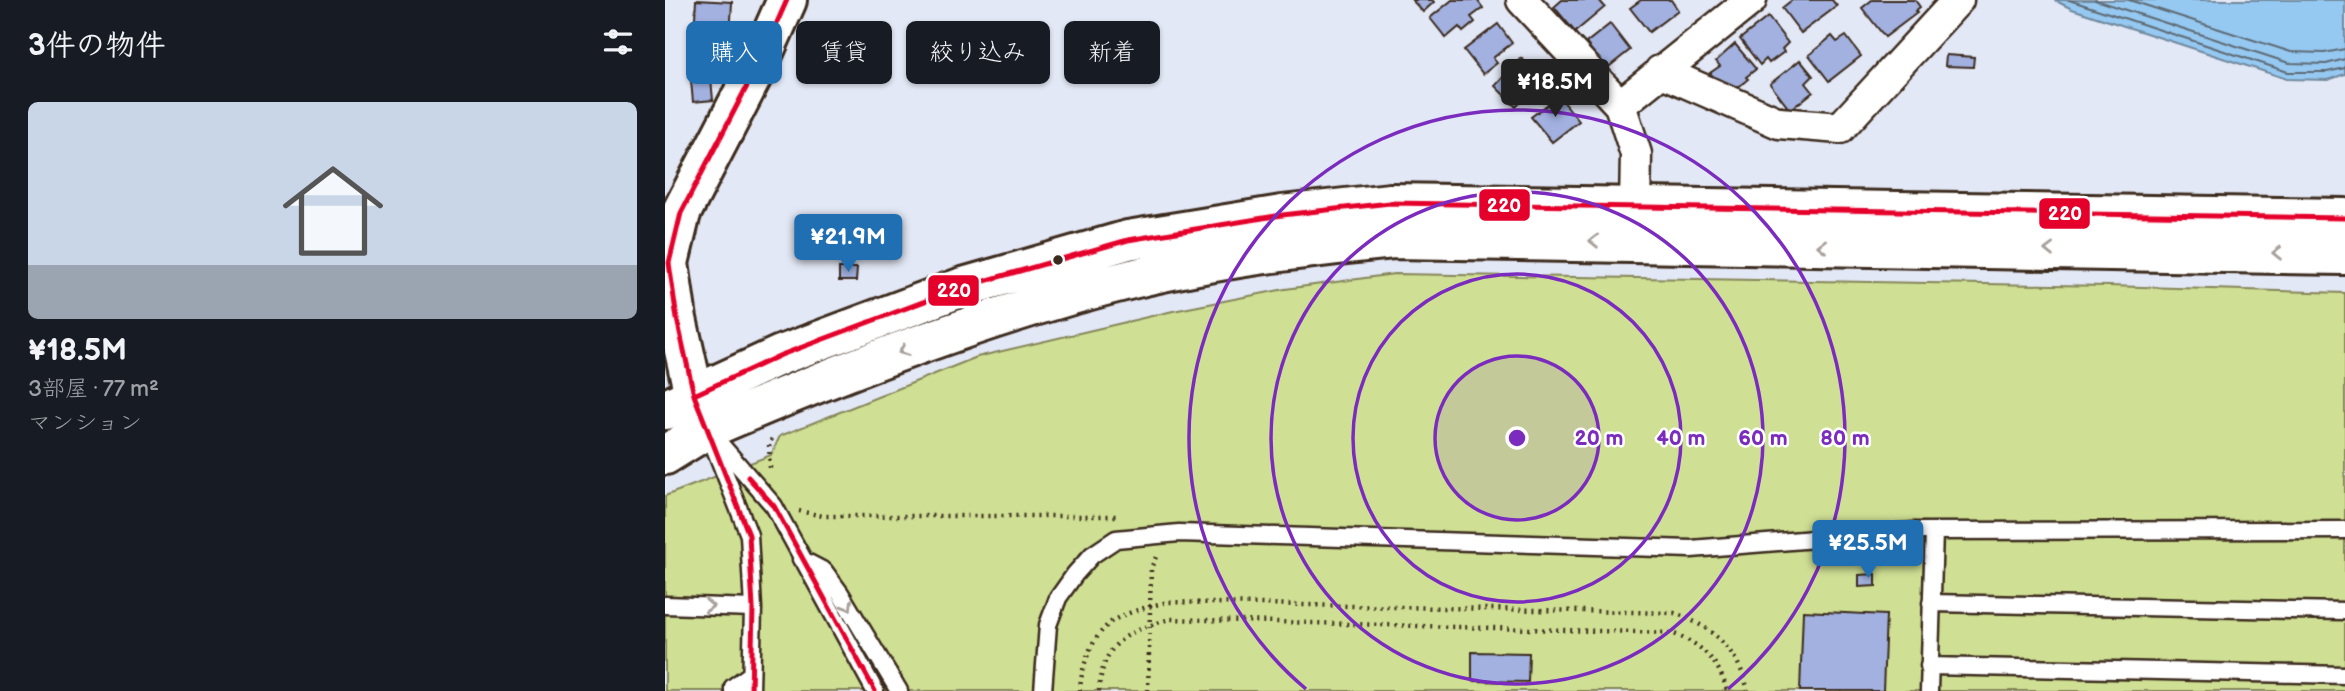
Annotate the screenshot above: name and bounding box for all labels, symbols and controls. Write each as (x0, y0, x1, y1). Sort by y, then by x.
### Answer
chip: 購入 (686, 21, 782, 84)
chip: 賃貸 (796, 21, 892, 84)
chip: 絞り込み (906, 21, 1050, 84)
chip: 新着 (1064, 21, 1160, 84)
icon: filters (599, 23, 637, 61)
text: 3件の物件 (28, 28, 166, 64)
pin: ¥18.5M (1498, 60, 1612, 119)
text: ¥18.5M (1517, 68, 1593, 96)
icon: home (270, 148, 396, 274)
line badge: 220 (1478, 188, 1531, 222)
text: 220 (1487, 195, 1521, 218)
line badge: 220 (2038, 197, 2091, 230)
text: 220 (2048, 203, 2082, 226)
pin: ¥21.9M (791, 215, 905, 274)
text: ¥21.9M (810, 223, 886, 251)
one-way arrow (1589, 233, 1599, 249)
one-way arrow (1816, 238, 1827, 253)
one-way arrow (2044, 243, 2055, 258)
one-way arrow (2271, 246, 2282, 261)
unlabelled marker (1051, 253, 1065, 267)
line badge: 220 (927, 274, 980, 307)
text: 220 (937, 280, 971, 303)
text: ¥18.5M (28, 333, 127, 369)
one-way arrow (898, 343, 910, 357)
text: 3部屋 · 77 m² (28, 375, 159, 403)
text: マンション (28, 409, 142, 437)
centre of rings (1505, 426, 1529, 450)
text: 20 m (1575, 426, 1623, 451)
text: 40 m (1656, 426, 1706, 451)
text: 60 m (1738, 426, 1788, 451)
text: 80 m (1820, 426, 1870, 451)
pin: ¥25.5M (1811, 520, 1925, 580)
text: ¥25.5M (1828, 529, 1908, 557)
one-way arrow (840, 598, 853, 611)
one-way arrow (704, 599, 715, 614)

